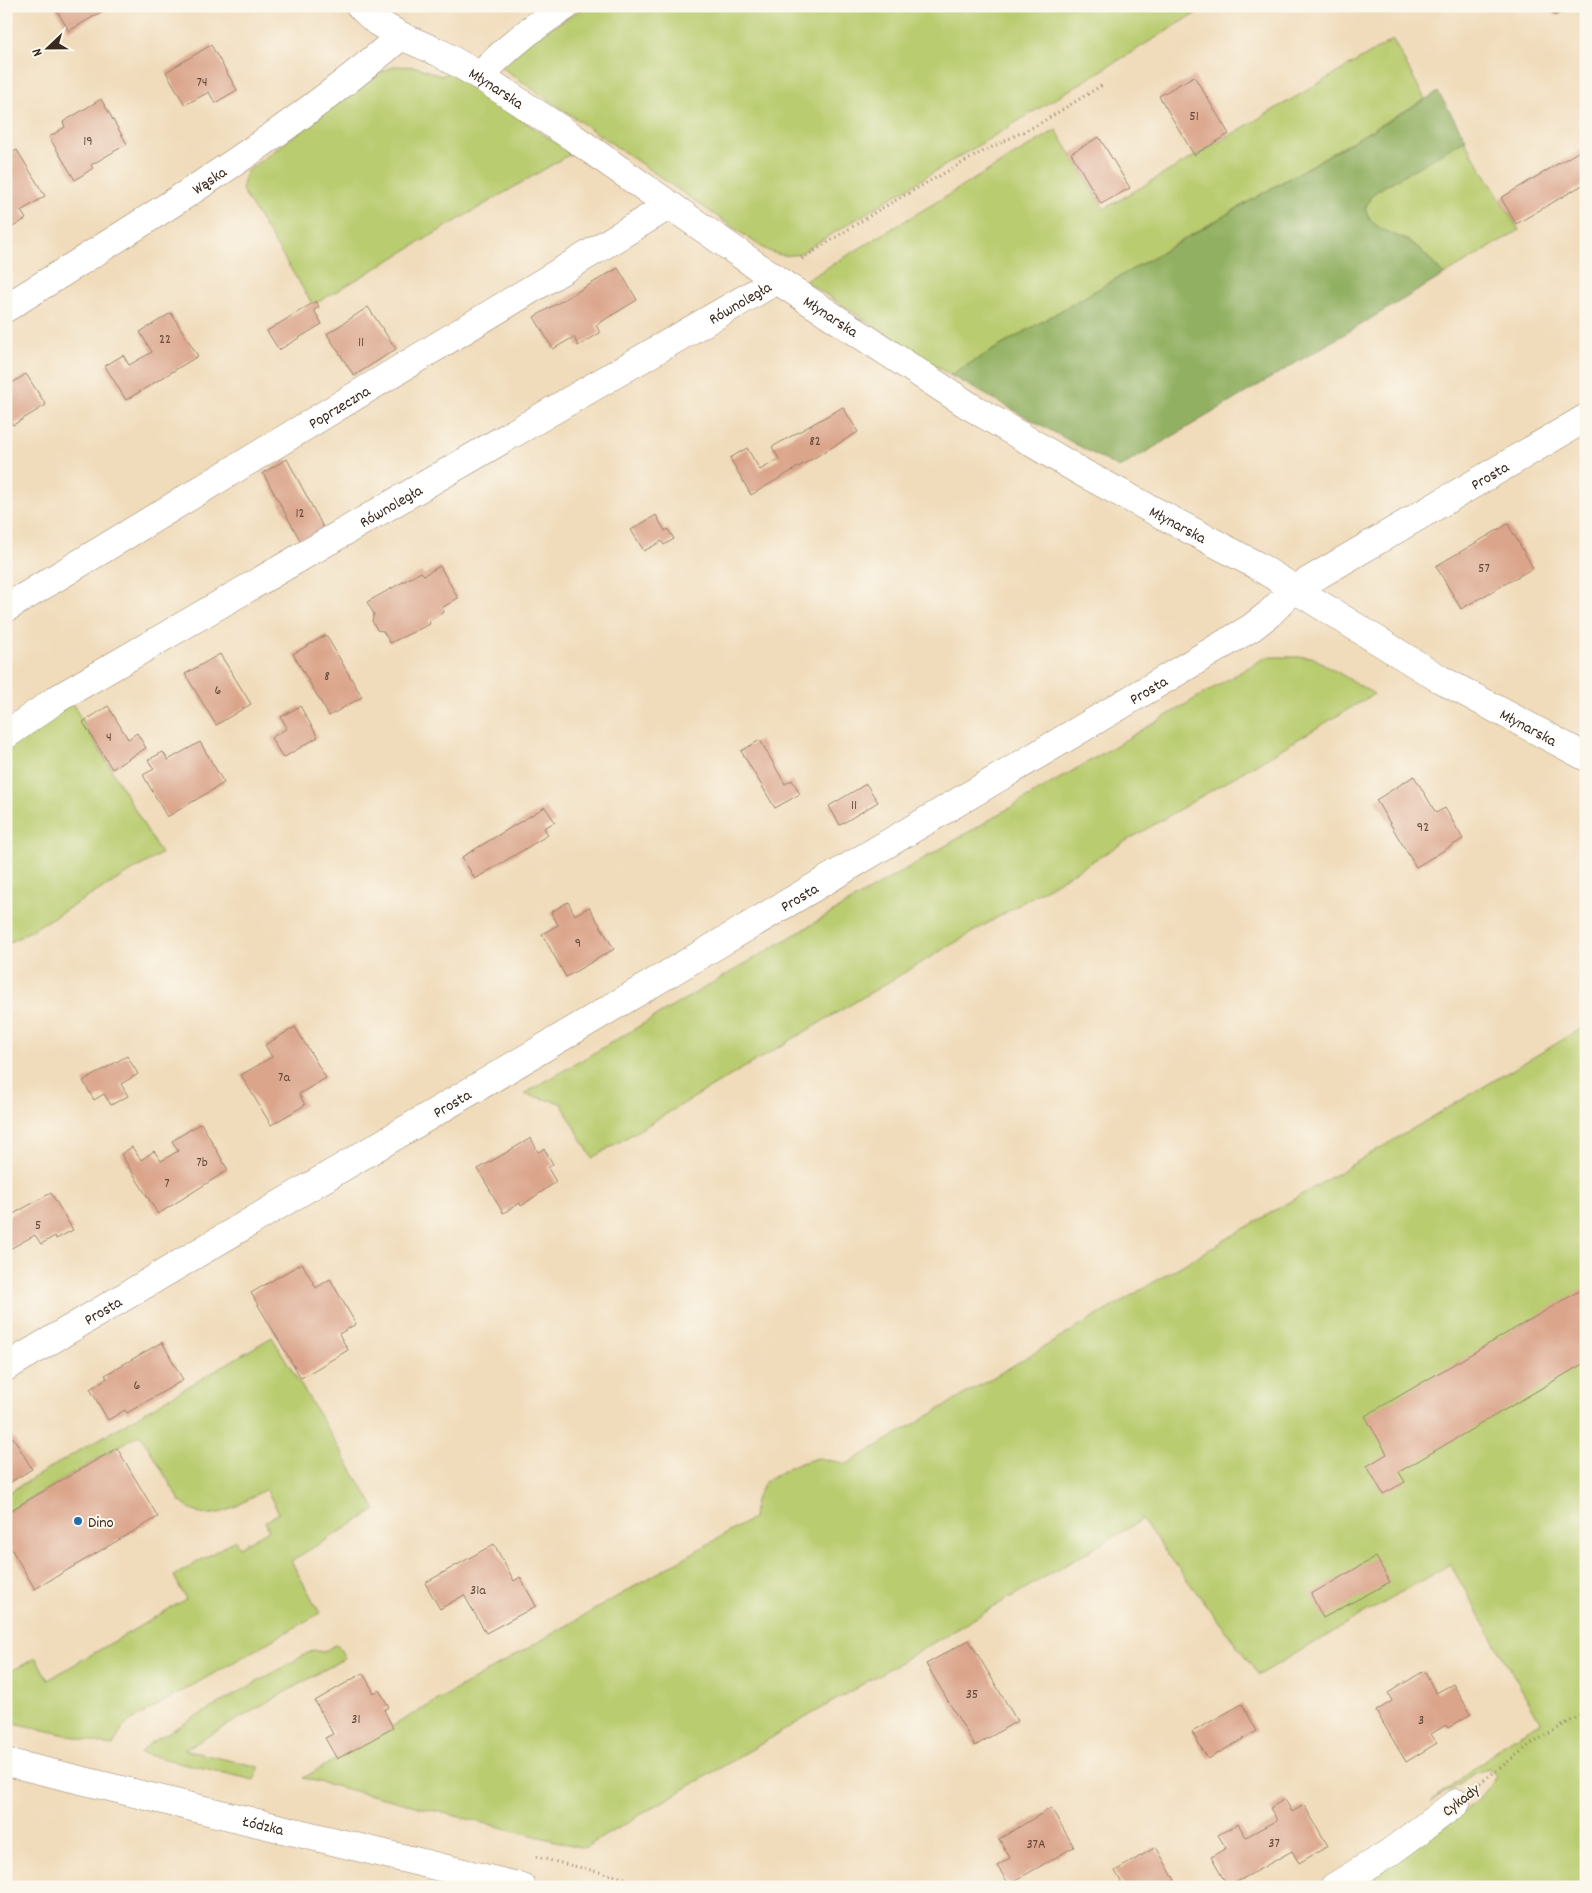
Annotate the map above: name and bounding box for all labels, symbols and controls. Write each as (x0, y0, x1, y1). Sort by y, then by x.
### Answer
north arrow (22, 22, 72, 72)
text: N (27, 45, 48, 59)
street label: Młynarska (464, 63, 528, 116)
house number: 74 (196, 73, 208, 93)
house number: 51 (1189, 107, 1199, 127)
house number: 19 (83, 132, 93, 152)
street label: Wąska (188, 161, 232, 201)
street label: Równoległa (705, 276, 777, 331)
street label: Młynarska (798, 291, 862, 344)
house number: 22 (159, 330, 171, 350)
house number: 11 (358, 333, 364, 353)
street label: Poprzeczna (305, 381, 375, 436)
house number: 82 (809, 432, 821, 452)
street label: Prosta (1467, 457, 1514, 497)
street label: Równoległa (356, 480, 428, 535)
street label: Młynarska (1145, 501, 1210, 551)
house number: 12 (295, 504, 305, 524)
house number: 57 (1478, 559, 1490, 579)
house number: 8 (324, 667, 330, 687)
street label: Prosta (1126, 671, 1173, 712)
house number: 6 (215, 681, 222, 701)
street label: Młynarska (1495, 704, 1561, 753)
house number: 4 (106, 728, 112, 748)
house number: 11 (851, 796, 857, 816)
house number: 92 (1417, 818, 1429, 838)
street label: Prosta (777, 878, 824, 919)
house number: 9 (575, 934, 581, 954)
house number: 7a (278, 1068, 290, 1088)
street label: Prosta (429, 1084, 476, 1125)
house number: 7b (196, 1153, 208, 1173)
house number: 7 (164, 1174, 170, 1194)
house number: 5 (35, 1216, 41, 1236)
street label: Prosta (80, 1292, 127, 1332)
house number: 6 (134, 1376, 141, 1396)
place label: Dino (88, 1512, 114, 1535)
marker: Dino (72, 1515, 84, 1527)
house number: 31a (470, 1581, 486, 1601)
house number: 35 (966, 1685, 978, 1705)
house number: 31 (351, 1710, 361, 1730)
house number: 3 (1418, 1711, 1424, 1731)
street label: Cykady (1438, 1779, 1486, 1823)
street label: Łódzka (239, 1811, 286, 1843)
house number: 37 (1268, 1834, 1280, 1854)
house number: 37A (1026, 1835, 1046, 1855)

